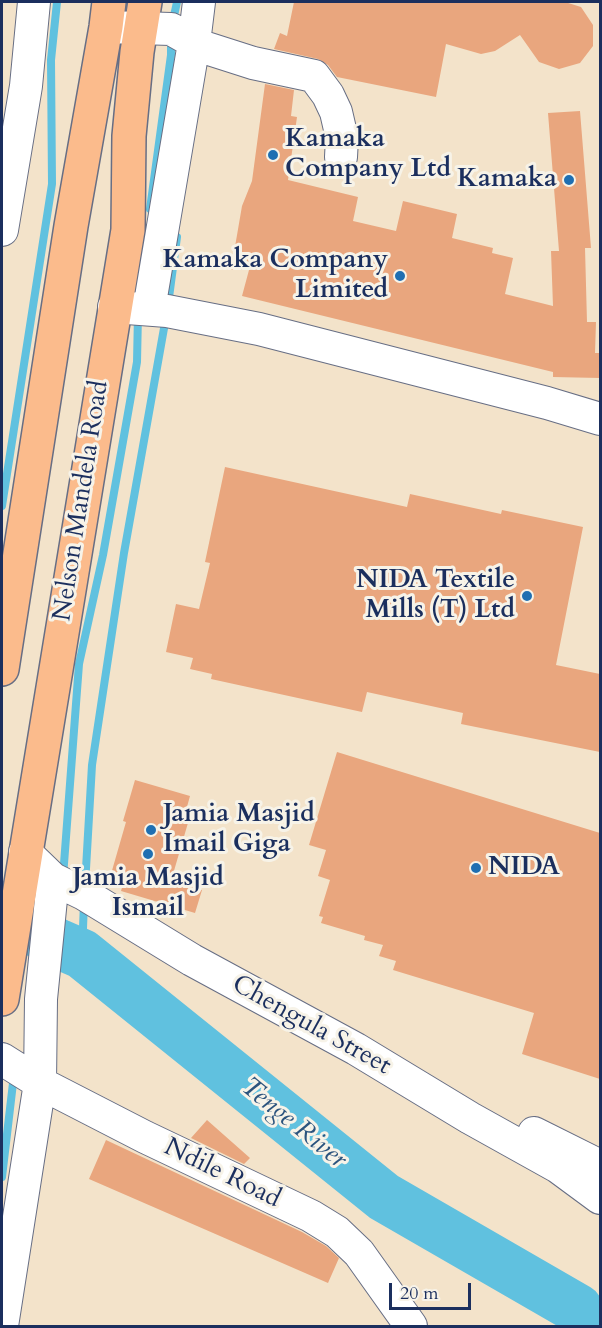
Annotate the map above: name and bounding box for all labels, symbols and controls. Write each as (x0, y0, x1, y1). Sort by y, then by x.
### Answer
place label: Kamaka Company Ltd (285, 124, 451, 186)
marker: Kamaka Company Ltd (266, 148, 280, 162)
place label: Kamaka (457, 164, 557, 196)
marker: Kamaka (562, 173, 576, 187)
place label: Kamaka Company Limited (163, 245, 388, 306)
marker: Kamaka Company Limited (393, 269, 407, 283)
street label: Nelson Mandela Road (48, 378, 116, 624)
place label: NIDA Textile Mills (T) Ltd (356, 565, 515, 626)
marker: NIDA Textile Mills (T) Ltd (520, 589, 534, 603)
place label: Jamia Masjid Imail Giga (163, 799, 315, 861)
marker: Jamia Masjid Imail Giga (144, 823, 158, 837)
marker: Jamia Masjid Ismail (141, 847, 155, 861)
place label: NIDA (488, 852, 560, 884)
marker: NIDA (469, 861, 483, 875)
place label: Jamia Masjid Ismail (72, 863, 224, 924)
street label: Chengula Street (226, 969, 396, 1083)
water label: Tenge River (234, 1072, 352, 1176)
street label: Ndile Road (159, 1132, 285, 1216)
scale bar (392, 1271, 474, 1309)
text: 20 m (400, 1281, 439, 1306)

